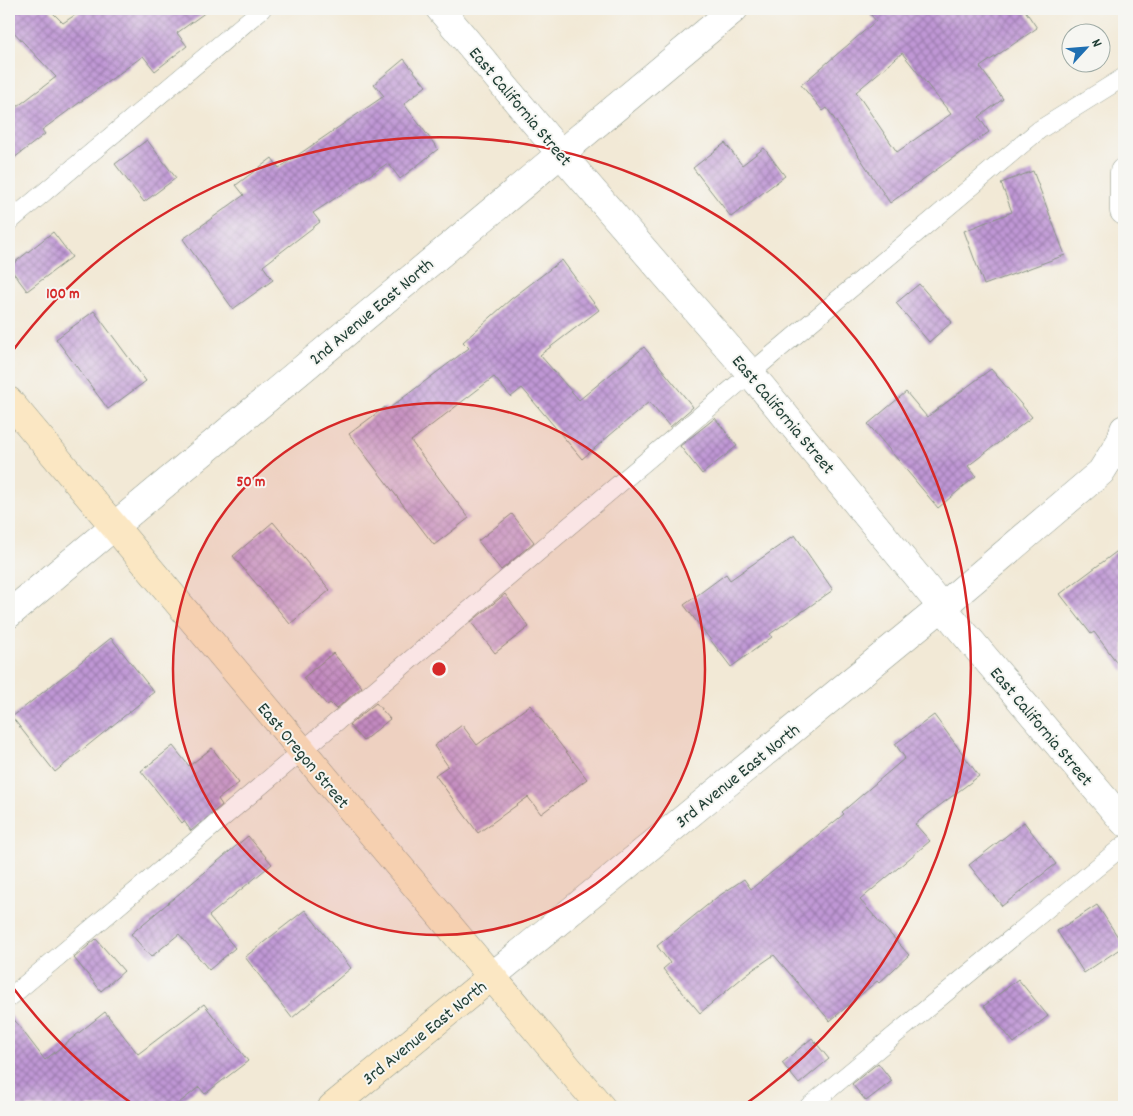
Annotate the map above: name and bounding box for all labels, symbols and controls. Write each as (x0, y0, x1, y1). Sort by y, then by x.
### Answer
north arrow (1060, 22, 1110, 72)
text: N (1085, 36, 1106, 51)
street label: East California Street (462, 43, 577, 173)
street label: 2nd Avenue East North (305, 253, 440, 372)
text: 100 m (46, 284, 80, 306)
street label: East California Street (725, 351, 840, 481)
text: 50 m (237, 472, 265, 494)
centre of rings (430, 660, 448, 678)
street label: East California Street (983, 663, 1098, 793)
street label: East Oregon Street (250, 698, 354, 815)
street label: 3rd Avenue East North (671, 719, 806, 835)
street label: 3rd Avenue East North (358, 976, 493, 1092)

